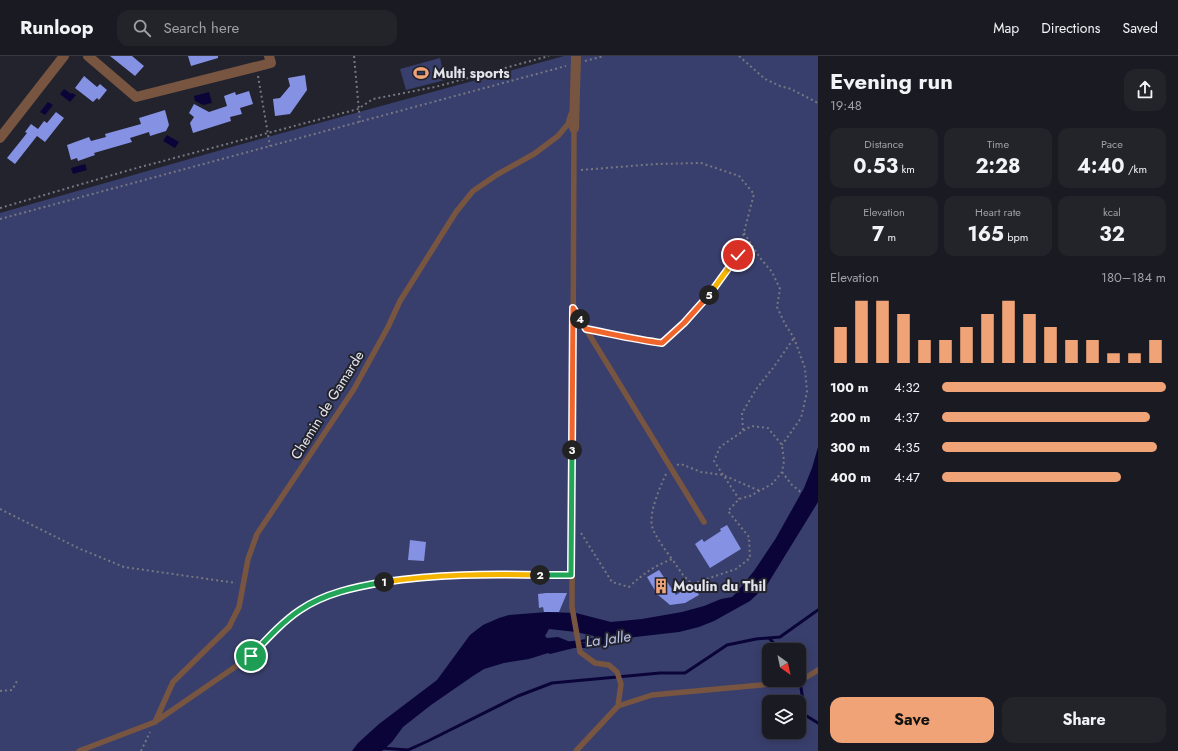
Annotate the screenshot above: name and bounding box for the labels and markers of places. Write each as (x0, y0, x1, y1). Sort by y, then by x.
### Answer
place label: Multi sports (433, 63, 510, 83)
sports icon: Multi sports (412, 64, 430, 82)
pin (721, 238, 755, 272)
pin: 5 (699, 285, 719, 305)
pin: 4 (570, 309, 590, 329)
pin: 3 (562, 440, 582, 460)
pin: 2 (530, 565, 550, 585)
pin: 1 (374, 572, 394, 592)
place label: Moulin du Thil (673, 576, 766, 596)
building icon: Moulin du Thil (652, 577, 670, 595)
pin (234, 639, 268, 673)

